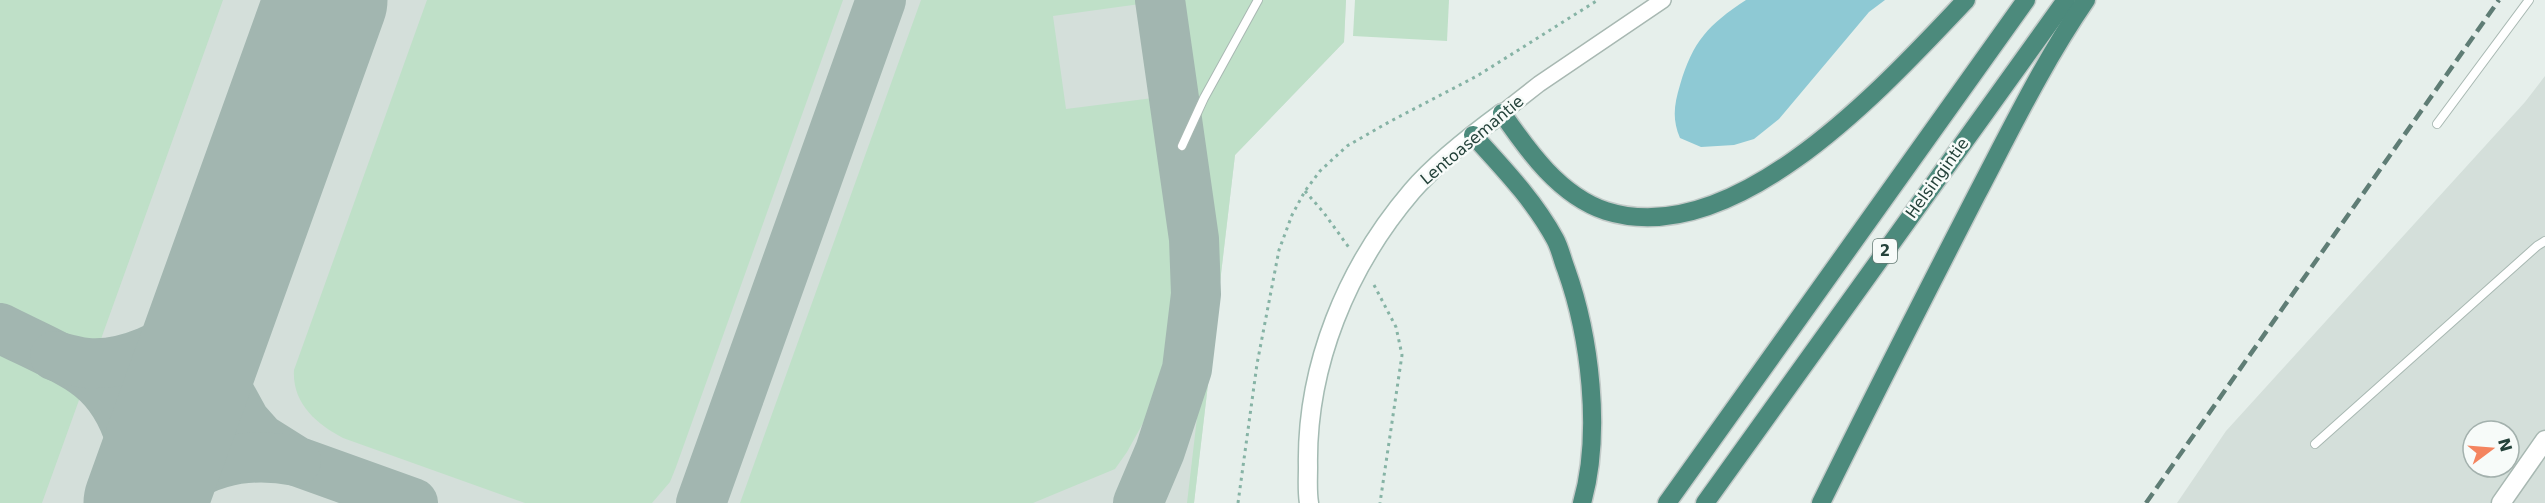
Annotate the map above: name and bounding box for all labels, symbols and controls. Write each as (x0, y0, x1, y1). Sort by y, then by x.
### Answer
street label: Lentoasemantie (1417, 91, 1527, 189)
street label: Helsingintie (1902, 134, 1972, 222)
road number: 2 (1873, 239, 1897, 263)
north arrow (2461, 419, 2521, 479)
text: N (2494, 436, 2516, 454)

